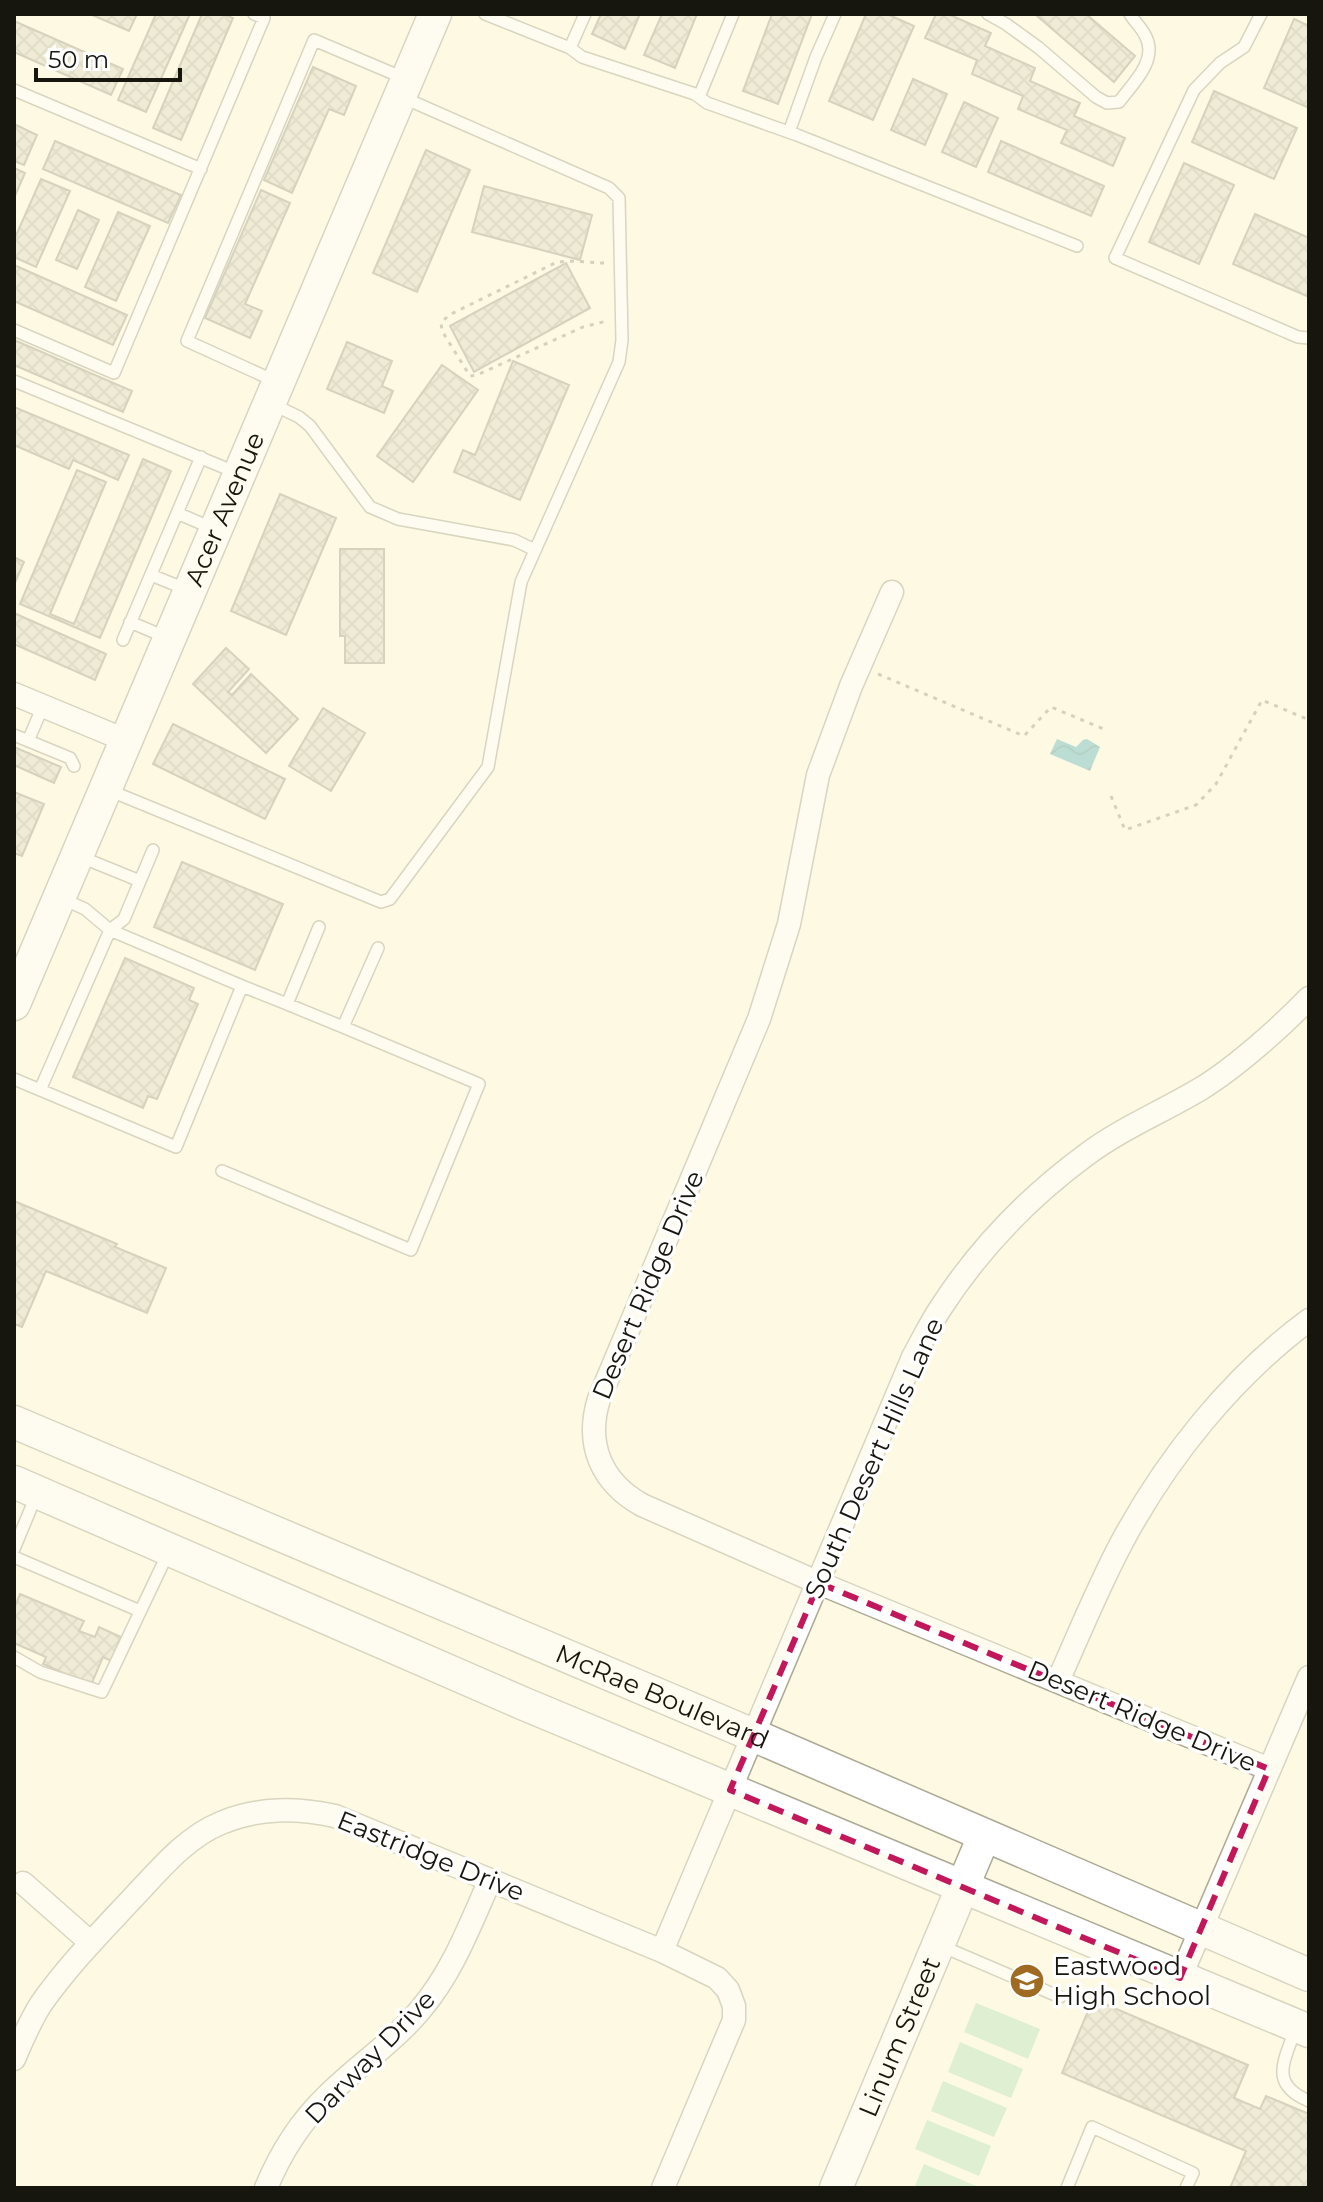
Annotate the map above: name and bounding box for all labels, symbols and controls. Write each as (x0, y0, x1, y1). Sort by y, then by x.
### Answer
scale bar (36, 32, 180, 82)
text: 50 m (48, 45, 109, 74)
street label: Acer Avenue (178, 427, 271, 591)
street label: Desert Ridge Drive (585, 1166, 711, 1404)
street label: South Desert Hills Lane (798, 1313, 950, 1603)
street label: McRae Boulevard (551, 1637, 774, 1756)
street label: Desert Ridge Drive (1023, 1653, 1261, 1779)
street label: Eastridge Drive (333, 1804, 529, 1908)
place label: Eastwood High School (1053, 1950, 1211, 2012)
street label: Linum Street (852, 1952, 947, 2122)
school or university icon: Eastwood High School (1008, 1962, 1046, 2000)
street label: Darway Drive (298, 1983, 442, 2131)

